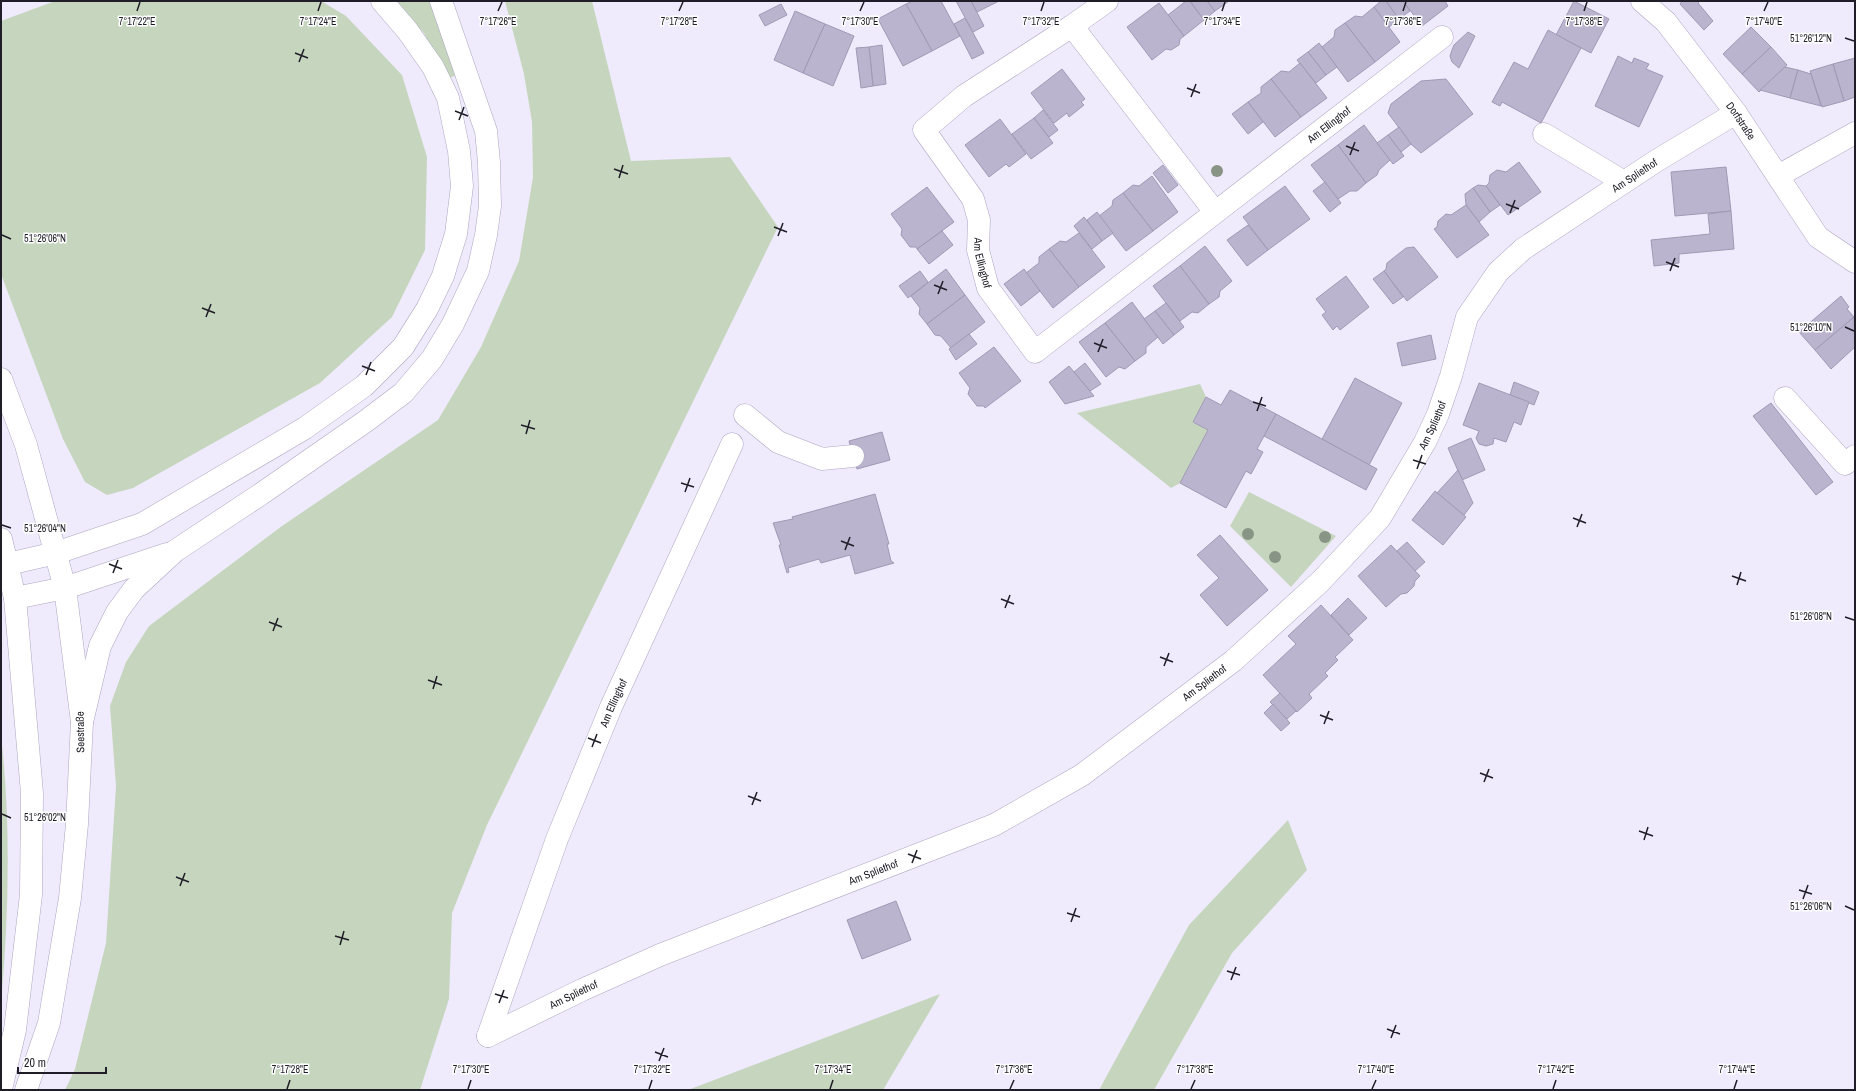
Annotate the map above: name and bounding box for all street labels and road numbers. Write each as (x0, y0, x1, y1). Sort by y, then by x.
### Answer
street label: Dorfstraße (1723, 99, 1759, 142)
street label: Am Ellinghof (1304, 103, 1354, 146)
street label: Am Spliethof (1608, 155, 1660, 196)
street label: Am Ellinghof (971, 236, 995, 290)
street label: Am Spliethof (1415, 399, 1449, 453)
street label: Am Spliethof (1179, 661, 1230, 704)
street label: Am Ellinghof (596, 676, 630, 730)
street label: Seestraße (73, 711, 87, 753)
street label: Am Spliethof (846, 856, 900, 888)
street label: Am Spliethof (546, 977, 600, 1012)

